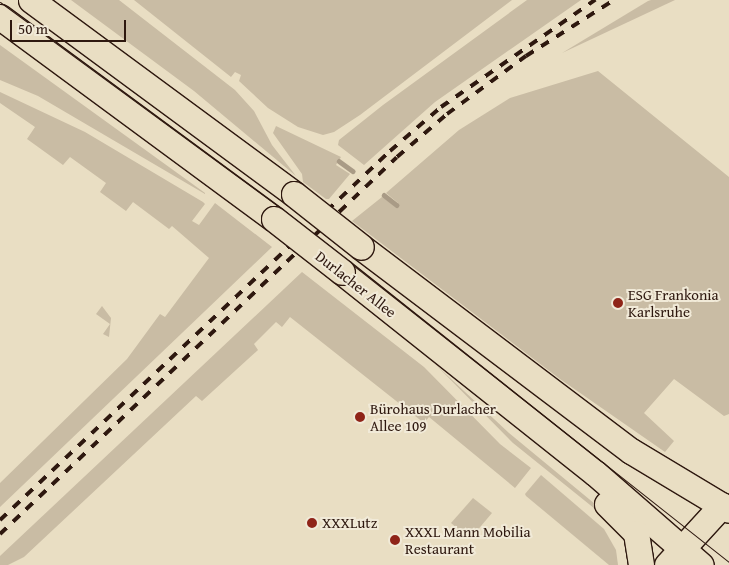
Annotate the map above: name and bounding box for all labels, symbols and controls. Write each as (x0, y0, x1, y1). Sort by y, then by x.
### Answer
scale bar (12, 10, 129, 42)
text: 50 m (18, 18, 48, 39)
street label: Durlacher Allee (312, 247, 400, 321)
place label: ESG Frankonia Karlsruhe (628, 285, 719, 320)
marker: ESG Frankonia Karlsruhe (612, 297, 624, 309)
place label: Bürohaus Durlacher Allee 109 (370, 399, 496, 434)
marker: Bürohaus Durlacher Allee 109 (354, 411, 366, 423)
place label: XXXLutz (322, 514, 377, 532)
marker: XXXLutz (306, 517, 318, 529)
place label: XXXL Mann Mobilia Restaurant (405, 522, 530, 557)
marker: XXXL Mann Mobilia Restaurant (389, 534, 401, 546)

